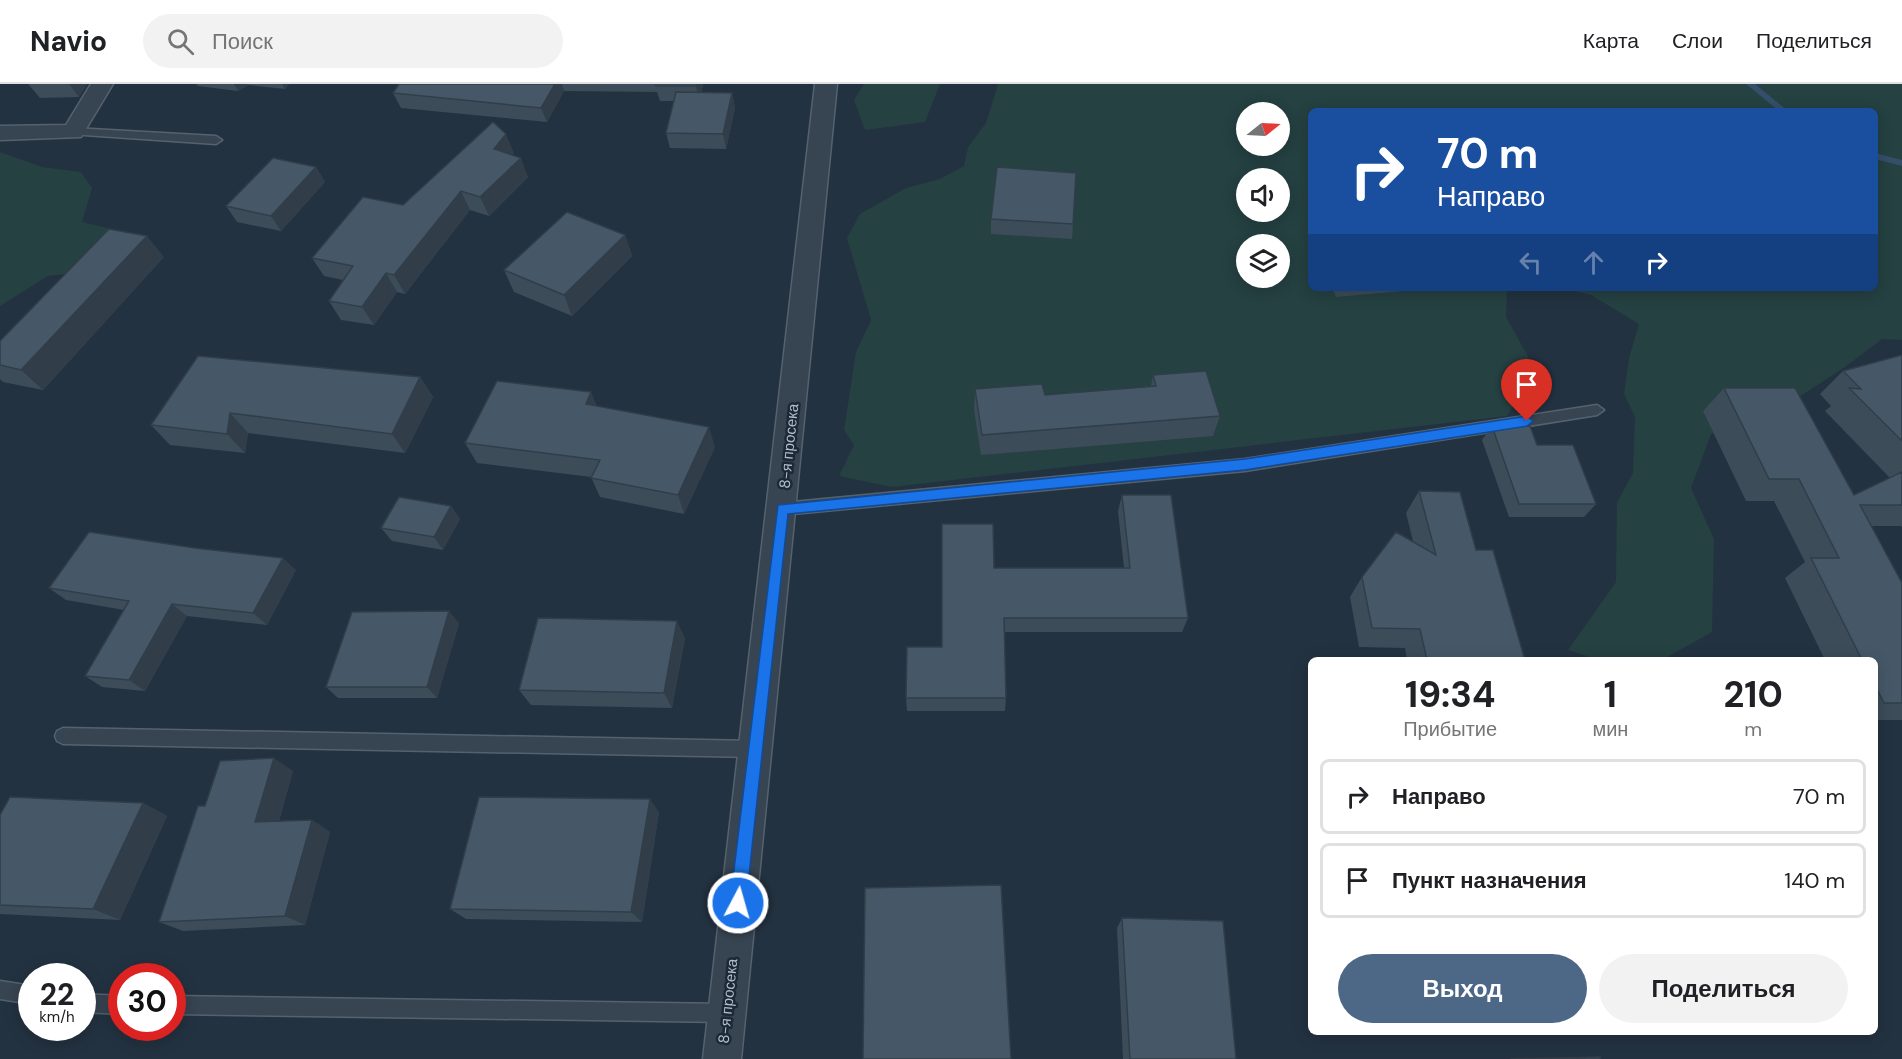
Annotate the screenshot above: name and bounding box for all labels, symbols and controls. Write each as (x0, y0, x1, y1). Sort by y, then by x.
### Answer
search box (143, 14, 563, 68)
text: Navio (30, 23, 107, 60)
icon: search (164, 25, 197, 58)
text: Поиск (212, 27, 273, 56)
text: Карта (1583, 27, 1639, 55)
text: Слои (1672, 27, 1723, 55)
text: Поделиться (1756, 27, 1872, 55)
north arrow (1236, 102, 1290, 156)
map controls (1236, 102, 1290, 288)
text: 70 m (1437, 126, 1538, 181)
icon: right (1338, 132, 1416, 210)
button: sound (1236, 168, 1290, 222)
text: Направо (1437, 179, 1545, 214)
button: layers (1236, 234, 1290, 288)
icon: left (1514, 246, 1547, 279)
icon: ahead (1577, 246, 1610, 279)
icon: right (1640, 246, 1673, 279)
pin (1501, 359, 1552, 421)
icon: arrive (1510, 368, 1543, 401)
street label: 8-я просека (775, 402, 803, 489)
text: 19:34 (1405, 671, 1495, 718)
text: 1 (1604, 671, 1617, 718)
text: 210 (1724, 671, 1783, 718)
text: Прибытие (1403, 716, 1497, 742)
text: мин (1592, 716, 1628, 742)
text: m (1744, 716, 1762, 742)
icon: right (1341, 780, 1374, 813)
text: Направо (1392, 782, 1486, 811)
text: 70 m (1793, 782, 1845, 811)
icon: arrive (1341, 864, 1374, 897)
text: Пункт назначения (1392, 866, 1587, 895)
text: 140 m (1784, 866, 1845, 895)
position arrow (706, 871, 770, 935)
button: Выход (1338, 954, 1587, 1023)
button: Поделиться (1599, 954, 1848, 1023)
street label: 8-я просека (714, 957, 742, 1044)
speed limit sign: 30 (108, 963, 186, 1041)
text: 22 (40, 975, 74, 1014)
text: km/h (39, 1007, 75, 1027)

